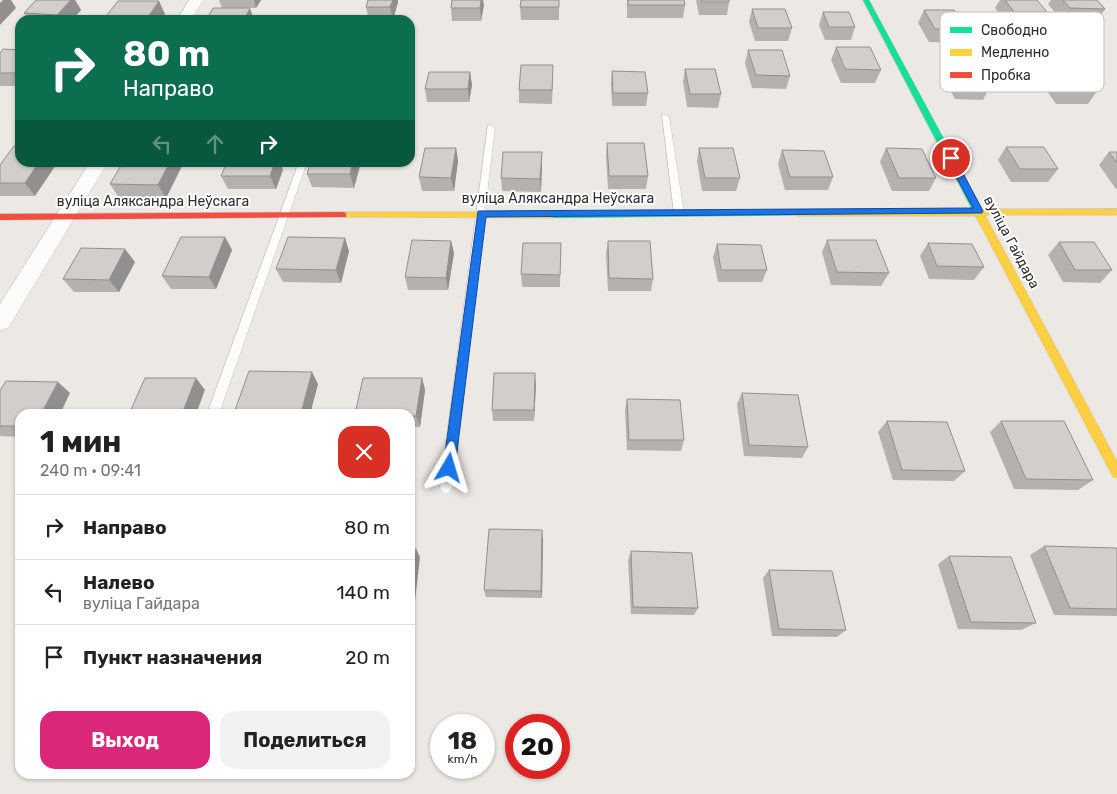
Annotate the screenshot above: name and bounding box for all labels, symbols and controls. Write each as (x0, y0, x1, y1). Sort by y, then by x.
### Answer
legend (940, 12, 1104, 92)
text: Свободно (981, 22, 1047, 39)
text: 80 m (123, 33, 210, 75)
icon: right (40, 35, 105, 100)
text: Медленно (981, 44, 1049, 61)
text: Пробка (981, 67, 1031, 84)
text: Направо (123, 75, 214, 102)
icon: left (148, 130, 176, 158)
icon: ahead (201, 130, 229, 158)
icon: right (254, 130, 282, 158)
pin (930, 137, 972, 179)
icon: arrive (937, 144, 965, 172)
street label: вуліца Аляксандра Неўскага (462, 190, 654, 207)
street label: вуліца Аляксандра Неўскага (57, 193, 249, 210)
street label: вуліца Гайдара (980, 193, 1043, 291)
text: 1 мин (40, 424, 121, 460)
button: close (338, 426, 390, 478)
position arrow (422, 441, 474, 493)
text: 240 m · 09:41 (40, 461, 141, 480)
icon: right (40, 513, 68, 541)
text: Направо (83, 516, 167, 539)
text: 80 m (344, 516, 390, 539)
text: Налево (83, 571, 155, 594)
icon: left (40, 578, 68, 606)
text: 140 m (336, 581, 390, 604)
text: вуліца Гайдара (83, 594, 200, 613)
icon: arrive (40, 643, 68, 671)
text: Пункт назначения (83, 646, 262, 669)
text: 20 m (345, 646, 390, 669)
button: Выход (40, 711, 210, 769)
button: Поделиться (220, 711, 390, 769)
speed limit sign: 20 (505, 714, 570, 779)
text: 18 (448, 726, 477, 755)
text: km/h (448, 752, 477, 766)

